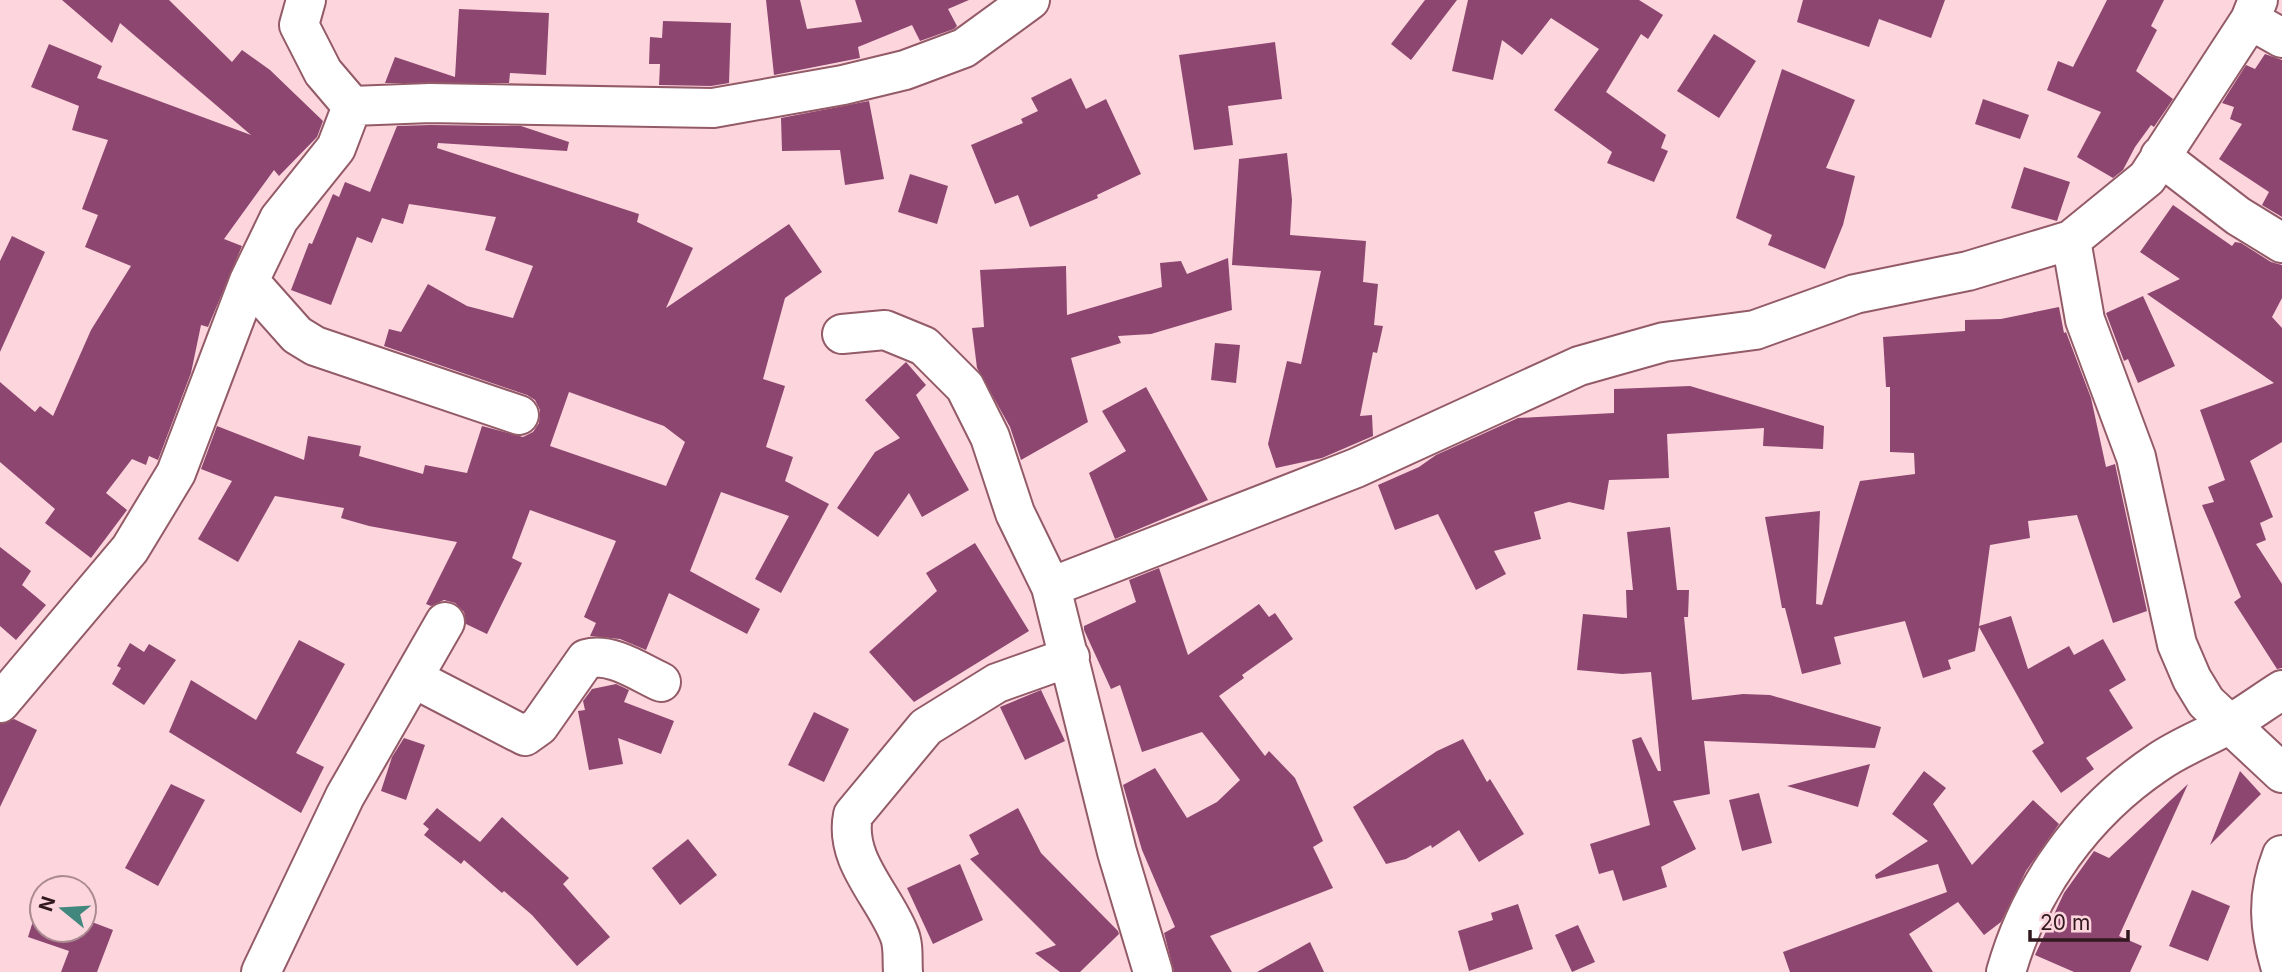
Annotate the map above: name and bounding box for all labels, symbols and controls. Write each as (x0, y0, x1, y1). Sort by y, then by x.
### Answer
north arrow (28, 874, 98, 944)
text: N (34, 893, 60, 914)
scale bar (2030, 898, 2128, 942)
text: 20 m (2040, 910, 2090, 935)

